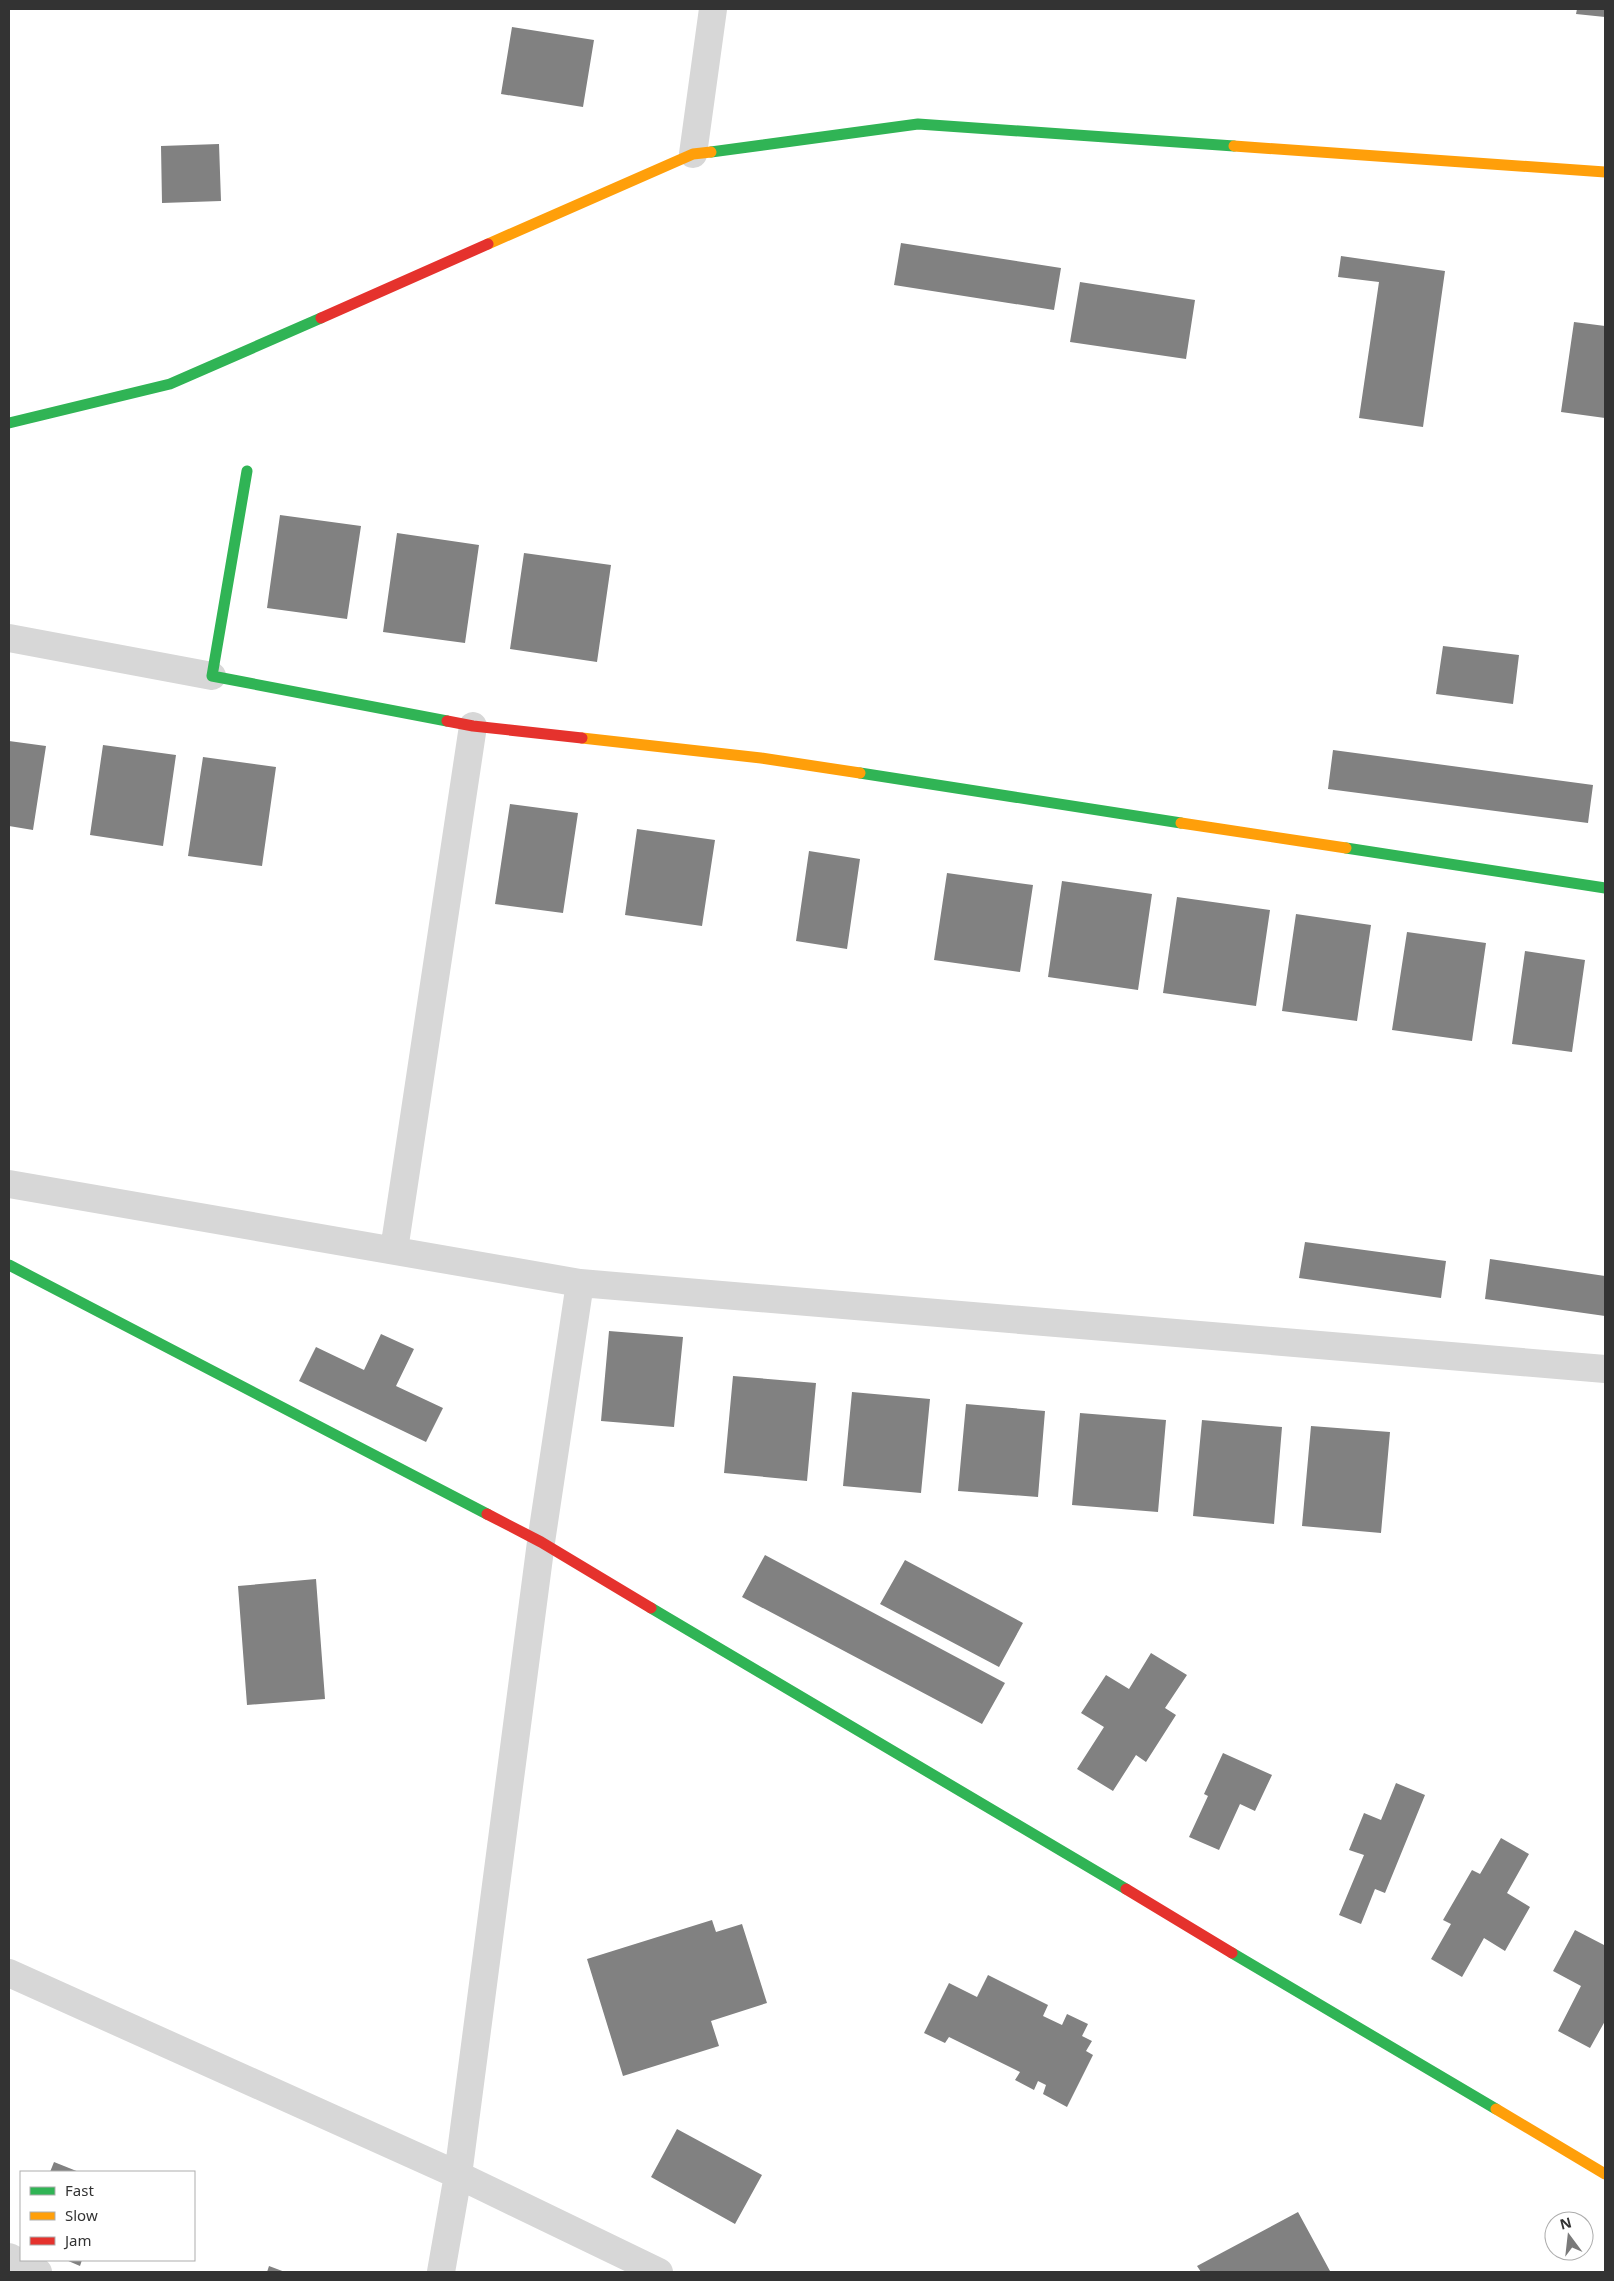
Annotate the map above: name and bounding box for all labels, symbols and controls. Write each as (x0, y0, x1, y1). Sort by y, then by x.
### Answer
legend (20, 2171, 195, 2261)
text: Fast (65, 2180, 94, 2200)
text: Slow (65, 2205, 98, 2225)
north arrow (1544, 2211, 1594, 2261)
text: N (1558, 2212, 1573, 2234)
text: Jam (63, 2230, 92, 2250)

